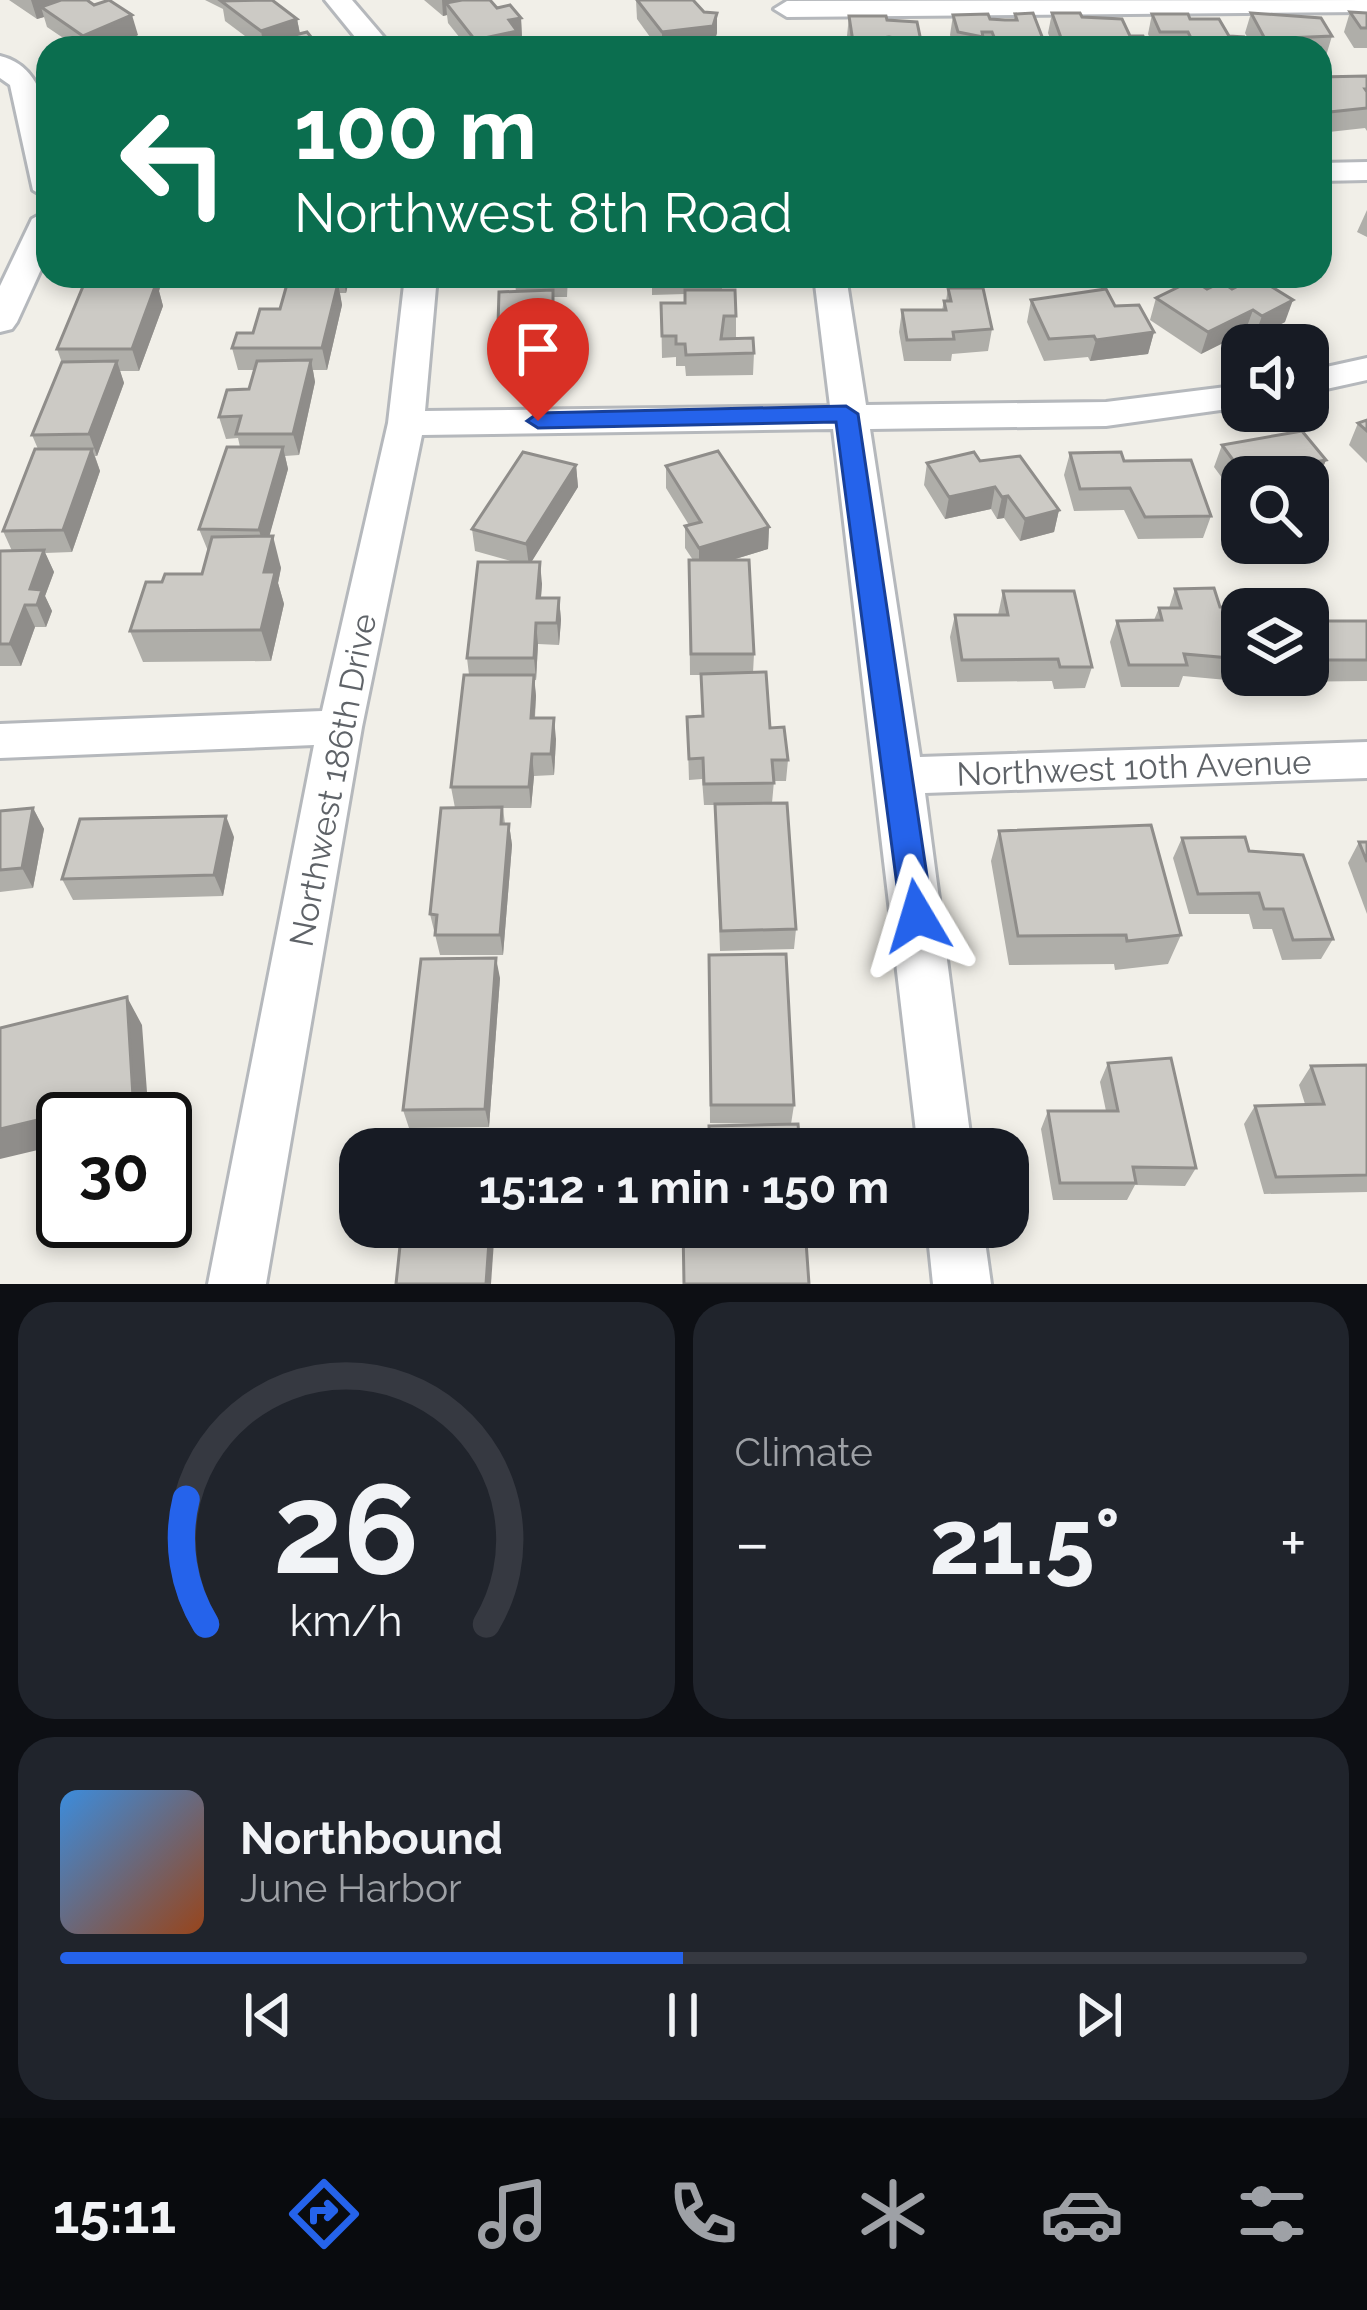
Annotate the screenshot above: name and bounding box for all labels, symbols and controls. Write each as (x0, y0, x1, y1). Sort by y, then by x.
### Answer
text: 100 m (294, 80, 537, 179)
icon: left (96, 84, 252, 240)
text: Northwest 8th Road (294, 181, 793, 245)
pin (487, 298, 589, 421)
icon: arrive (505, 316, 571, 382)
map controls (1221, 324, 1329, 696)
button: sound (1221, 324, 1329, 432)
button: search (1221, 456, 1329, 564)
button: layers (1221, 588, 1329, 696)
street label: Northwest 186th Drive (282, 610, 384, 950)
street label: Northwest 10th Avenue (956, 742, 1312, 794)
position arrow (854, 853, 980, 979)
speed limit sign: 30 (36, 1092, 192, 1248)
text: 15:12 · 1 min · 150 m (479, 1161, 889, 1214)
text: Climate (735, 1429, 873, 1475)
text: 26 (273, 1456, 419, 1602)
text: 21.5° (929, 1489, 1120, 1595)
text: − (735, 1504, 770, 1581)
text: + (1280, 1504, 1307, 1581)
text: km/h (290, 1595, 403, 1645)
text: Northbound (240, 1812, 503, 1865)
text: June Harbor (240, 1865, 462, 1911)
icon: previous (235, 1982, 301, 2048)
icon: pause (650, 1982, 716, 2048)
icon: next (1066, 1982, 1132, 2048)
icon: directions (282, 2172, 366, 2256)
icon: music (471, 2172, 555, 2256)
icon: phone (661, 2172, 745, 2256)
icon: climate (851, 2172, 935, 2256)
icon: car (1040, 2172, 1124, 2256)
icon: filters (1230, 2172, 1314, 2256)
text: 15:11 (53, 2182, 176, 2246)

